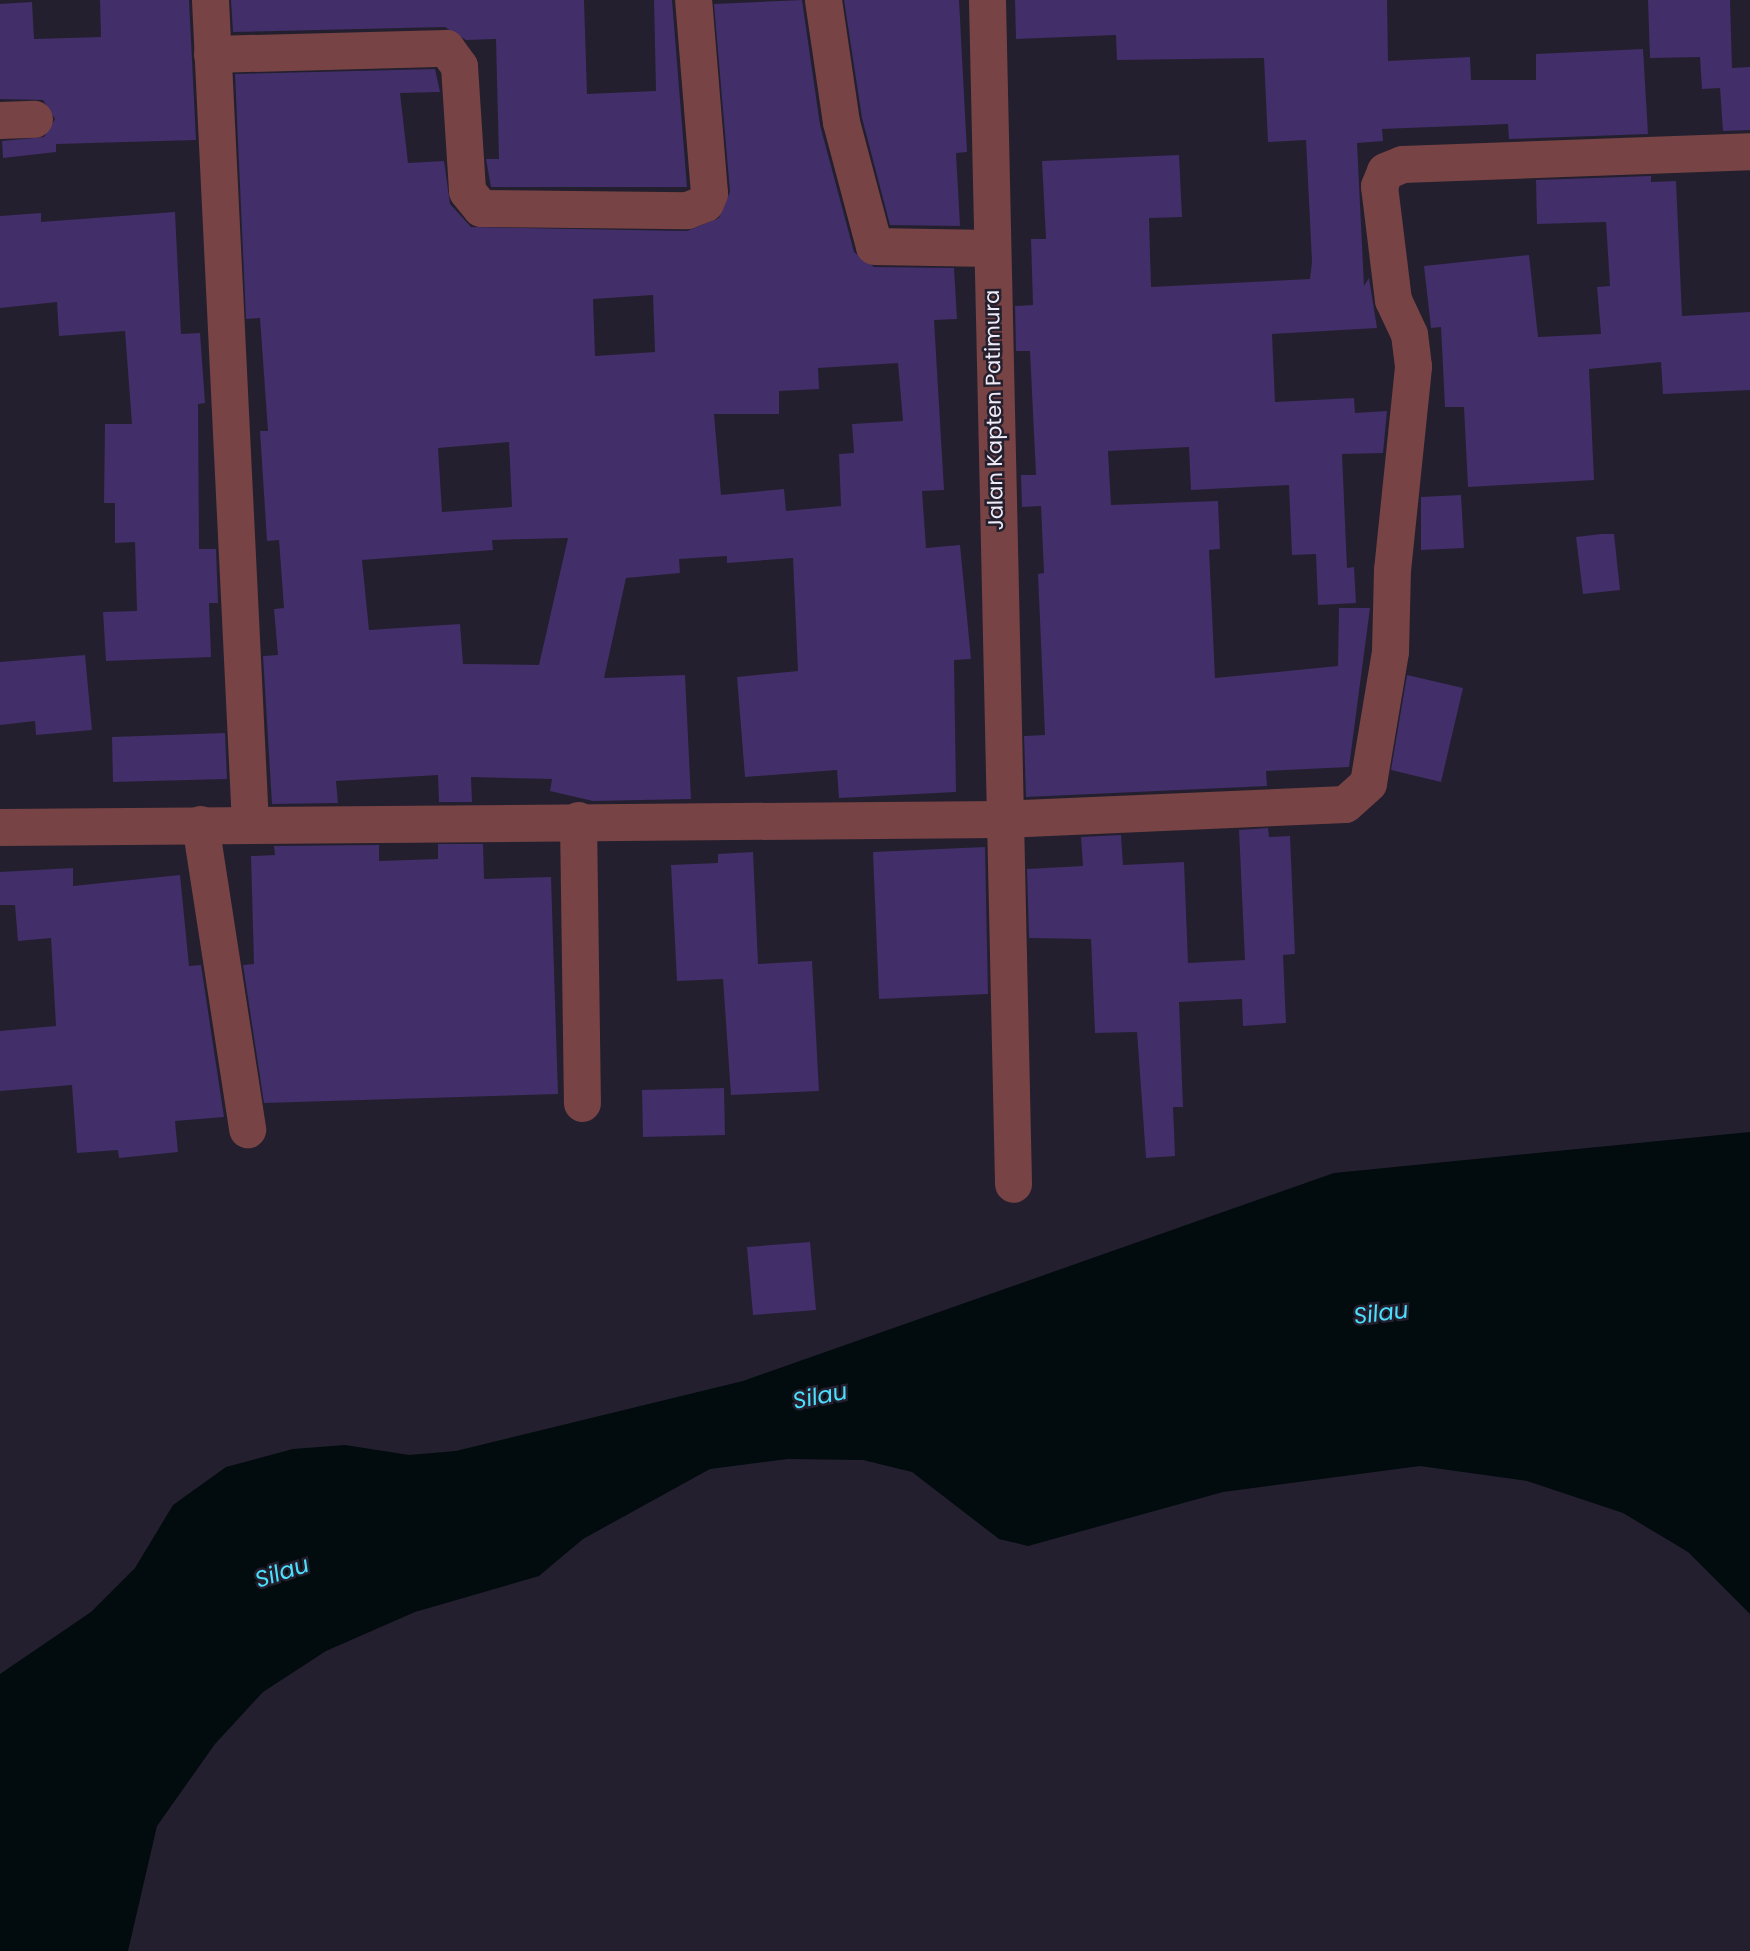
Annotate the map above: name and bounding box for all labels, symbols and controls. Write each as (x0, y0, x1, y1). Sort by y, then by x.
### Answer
street label: Jalan Kapten Patimura (979, 289, 1009, 531)
water label: Silau (1352, 1296, 1410, 1330)
water label: Silau (790, 1377, 850, 1415)
water label: Silau (252, 1550, 312, 1594)

